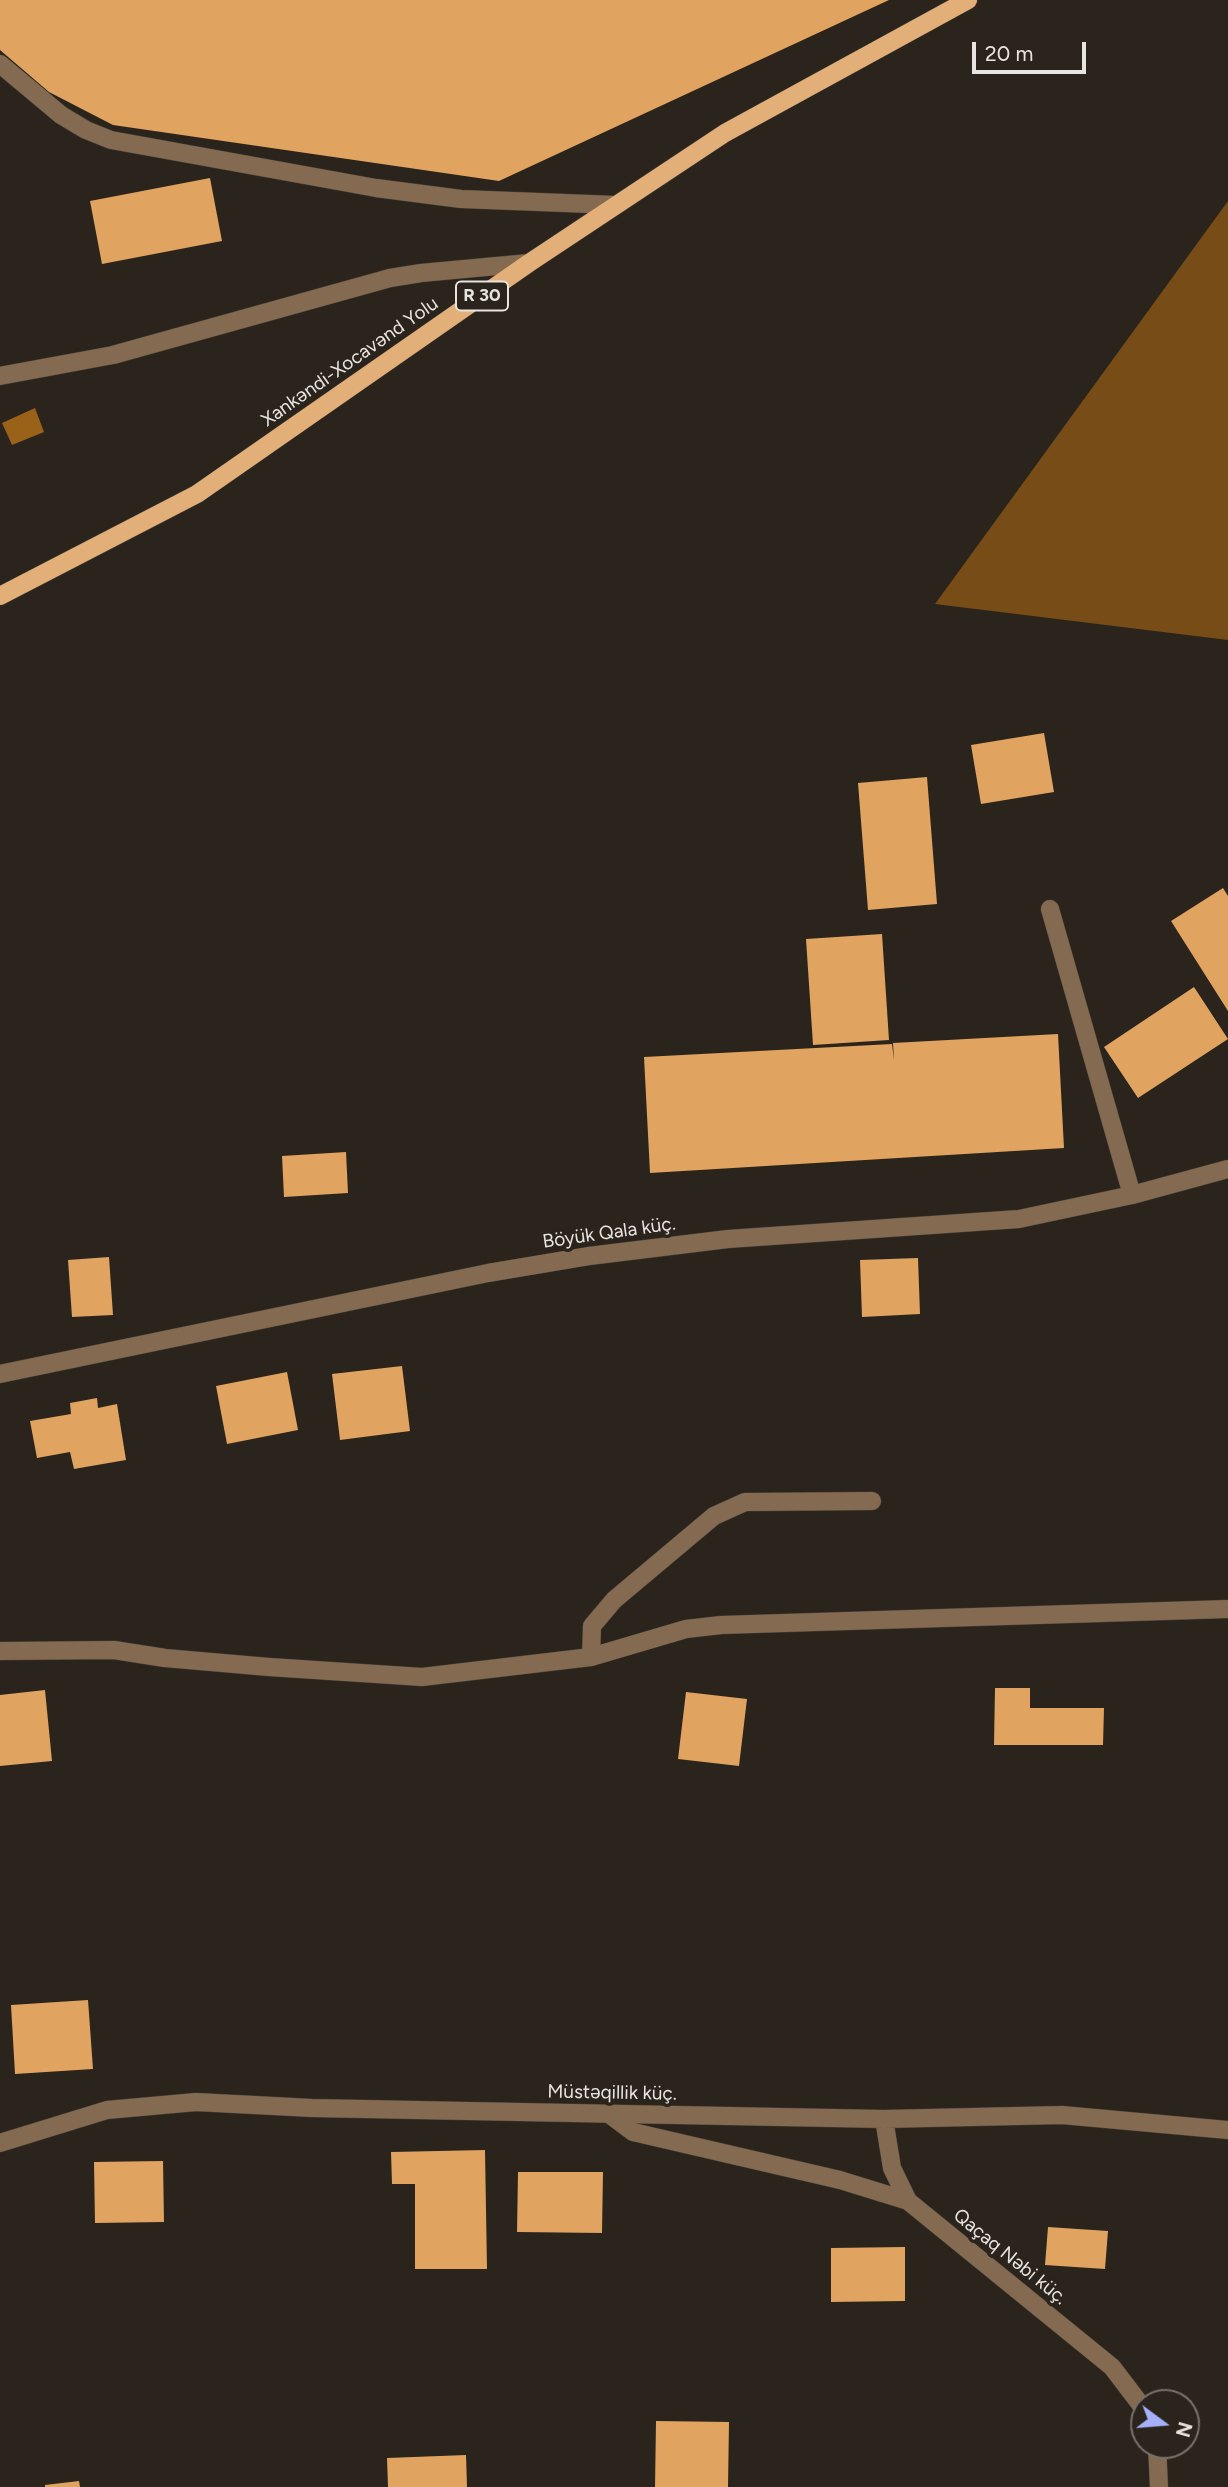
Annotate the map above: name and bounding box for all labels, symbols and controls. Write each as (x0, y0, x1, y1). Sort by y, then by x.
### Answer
scale bar (976, 28, 1090, 72)
text: 20 m (985, 41, 1033, 66)
road number: R 30 (456, 282, 508, 310)
street label: Xankəndi-Xocavənd Yolu (257, 292, 443, 432)
street label: Böyük Qala küç. (541, 1212, 677, 1254)
street label: Müstəqillik küç. (547, 2080, 677, 2106)
street label: Qaçaq Nəbi küç. (949, 2204, 1071, 2310)
north arrow (1130, 2389, 1200, 2459)
text: N (1171, 2419, 1197, 2440)

